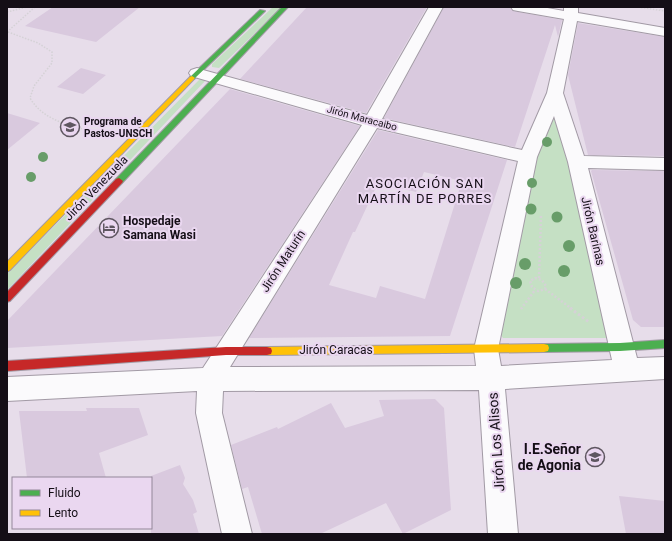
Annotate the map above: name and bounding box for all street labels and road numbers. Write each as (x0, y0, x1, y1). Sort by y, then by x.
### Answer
street label: Jirón Maracaibo (326, 103, 399, 133)
street label: Jirón Venezuela (61, 153, 131, 223)
street label: Jirón Barinas (578, 195, 608, 267)
street label: Jirón Maturín (258, 227, 308, 295)
street label: Jirón Caracas (299, 343, 373, 357)
street label: Jirón Los Alisos (485, 392, 507, 492)

